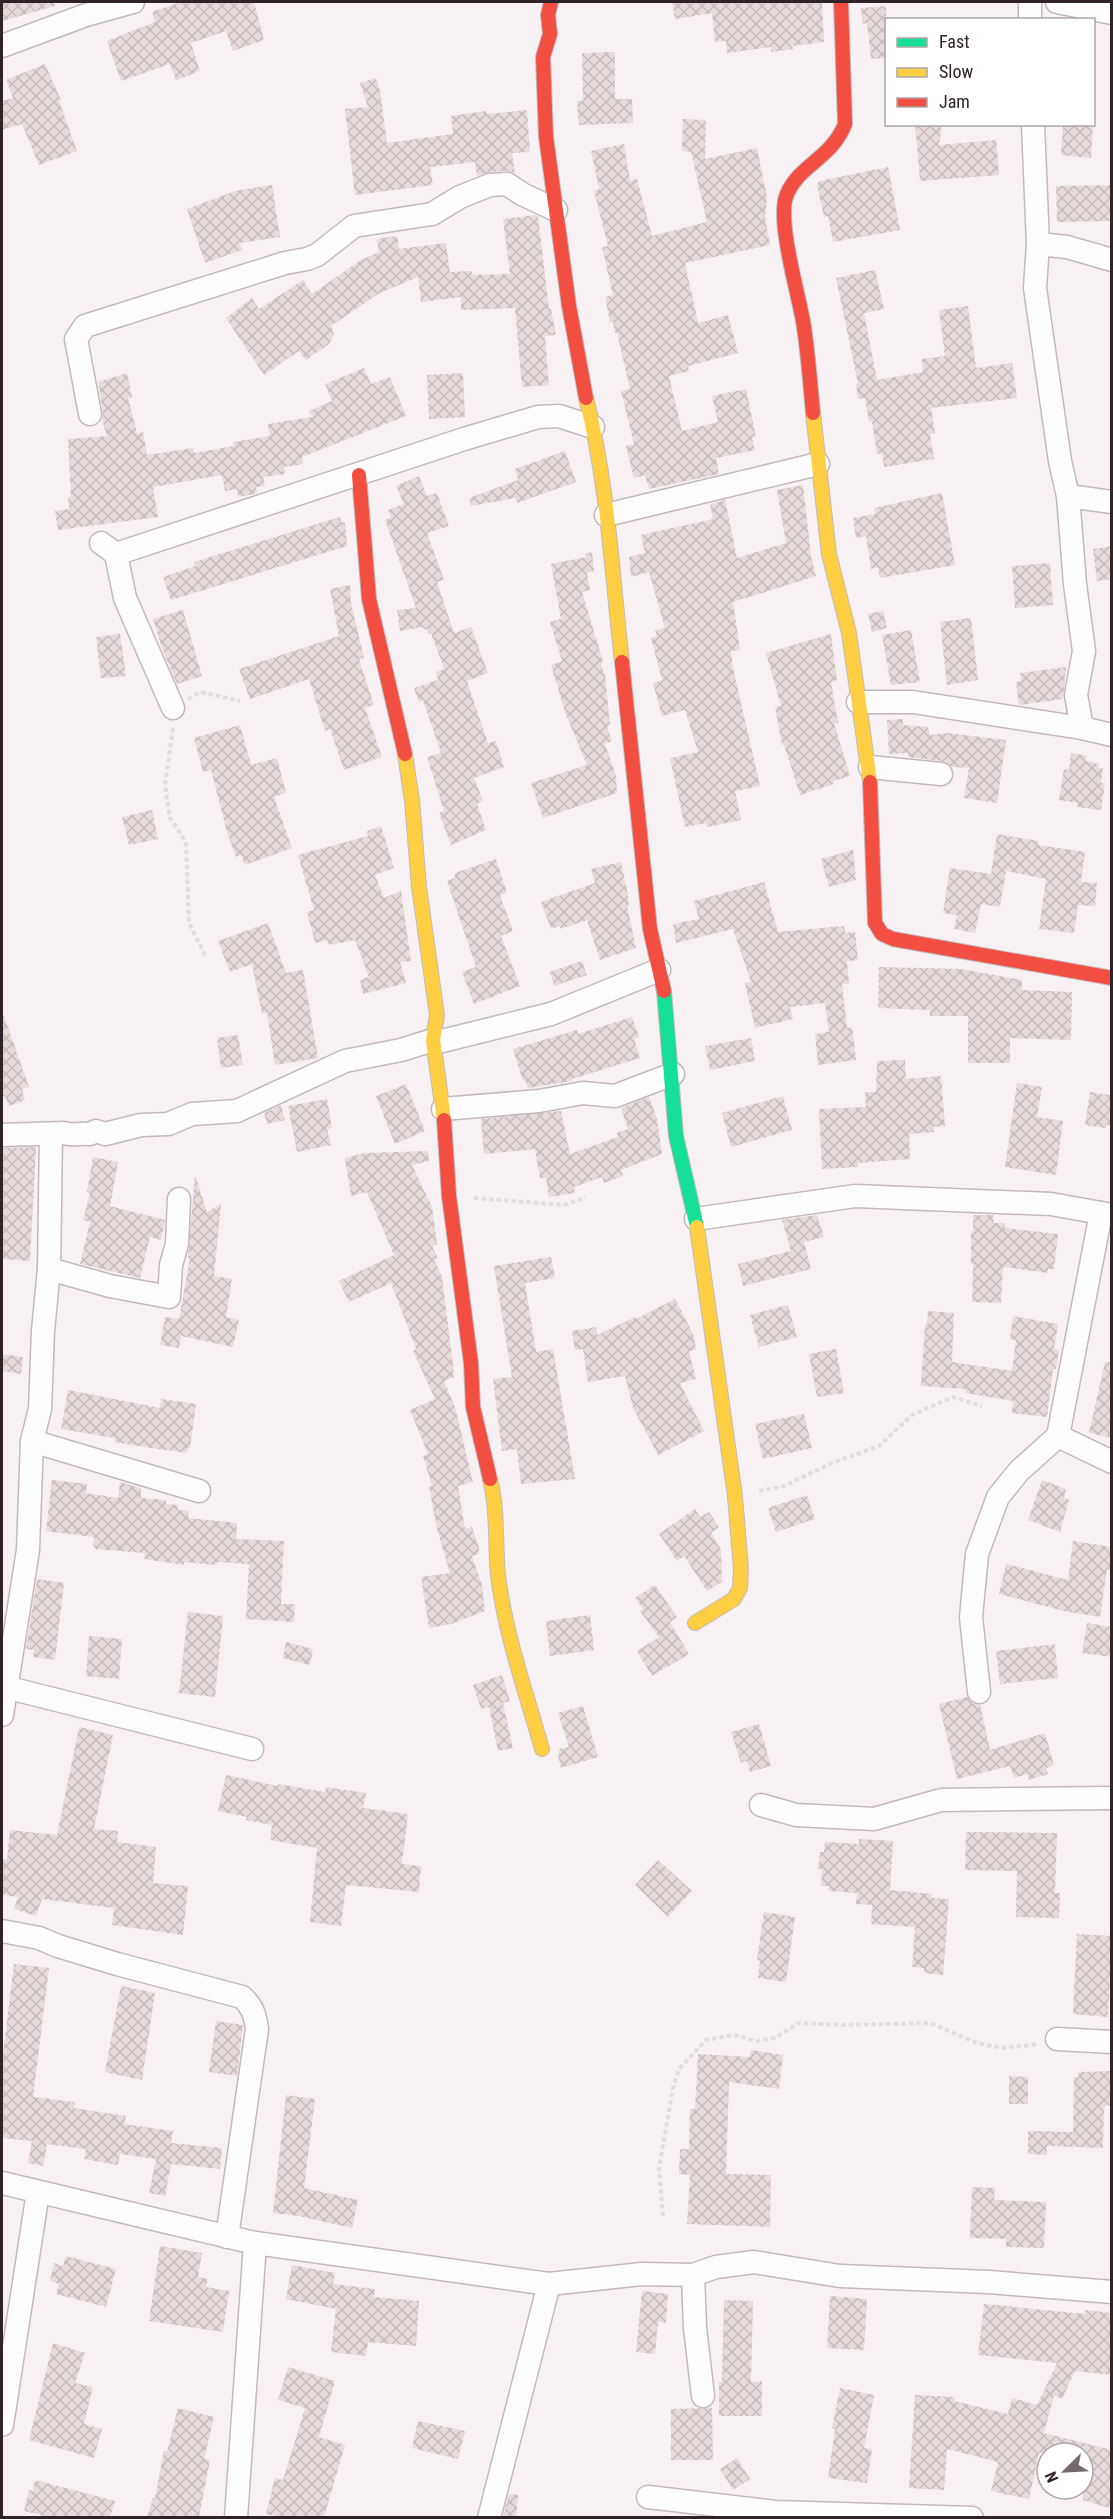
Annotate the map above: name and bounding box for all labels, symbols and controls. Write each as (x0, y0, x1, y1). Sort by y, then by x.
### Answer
legend (885, 18, 1095, 126)
text: Fast (939, 31, 970, 52)
text: Slow (939, 61, 974, 82)
text: Jam (939, 91, 970, 112)
north arrow (1035, 2441, 1095, 2501)
text: N (1041, 2469, 1062, 2485)

